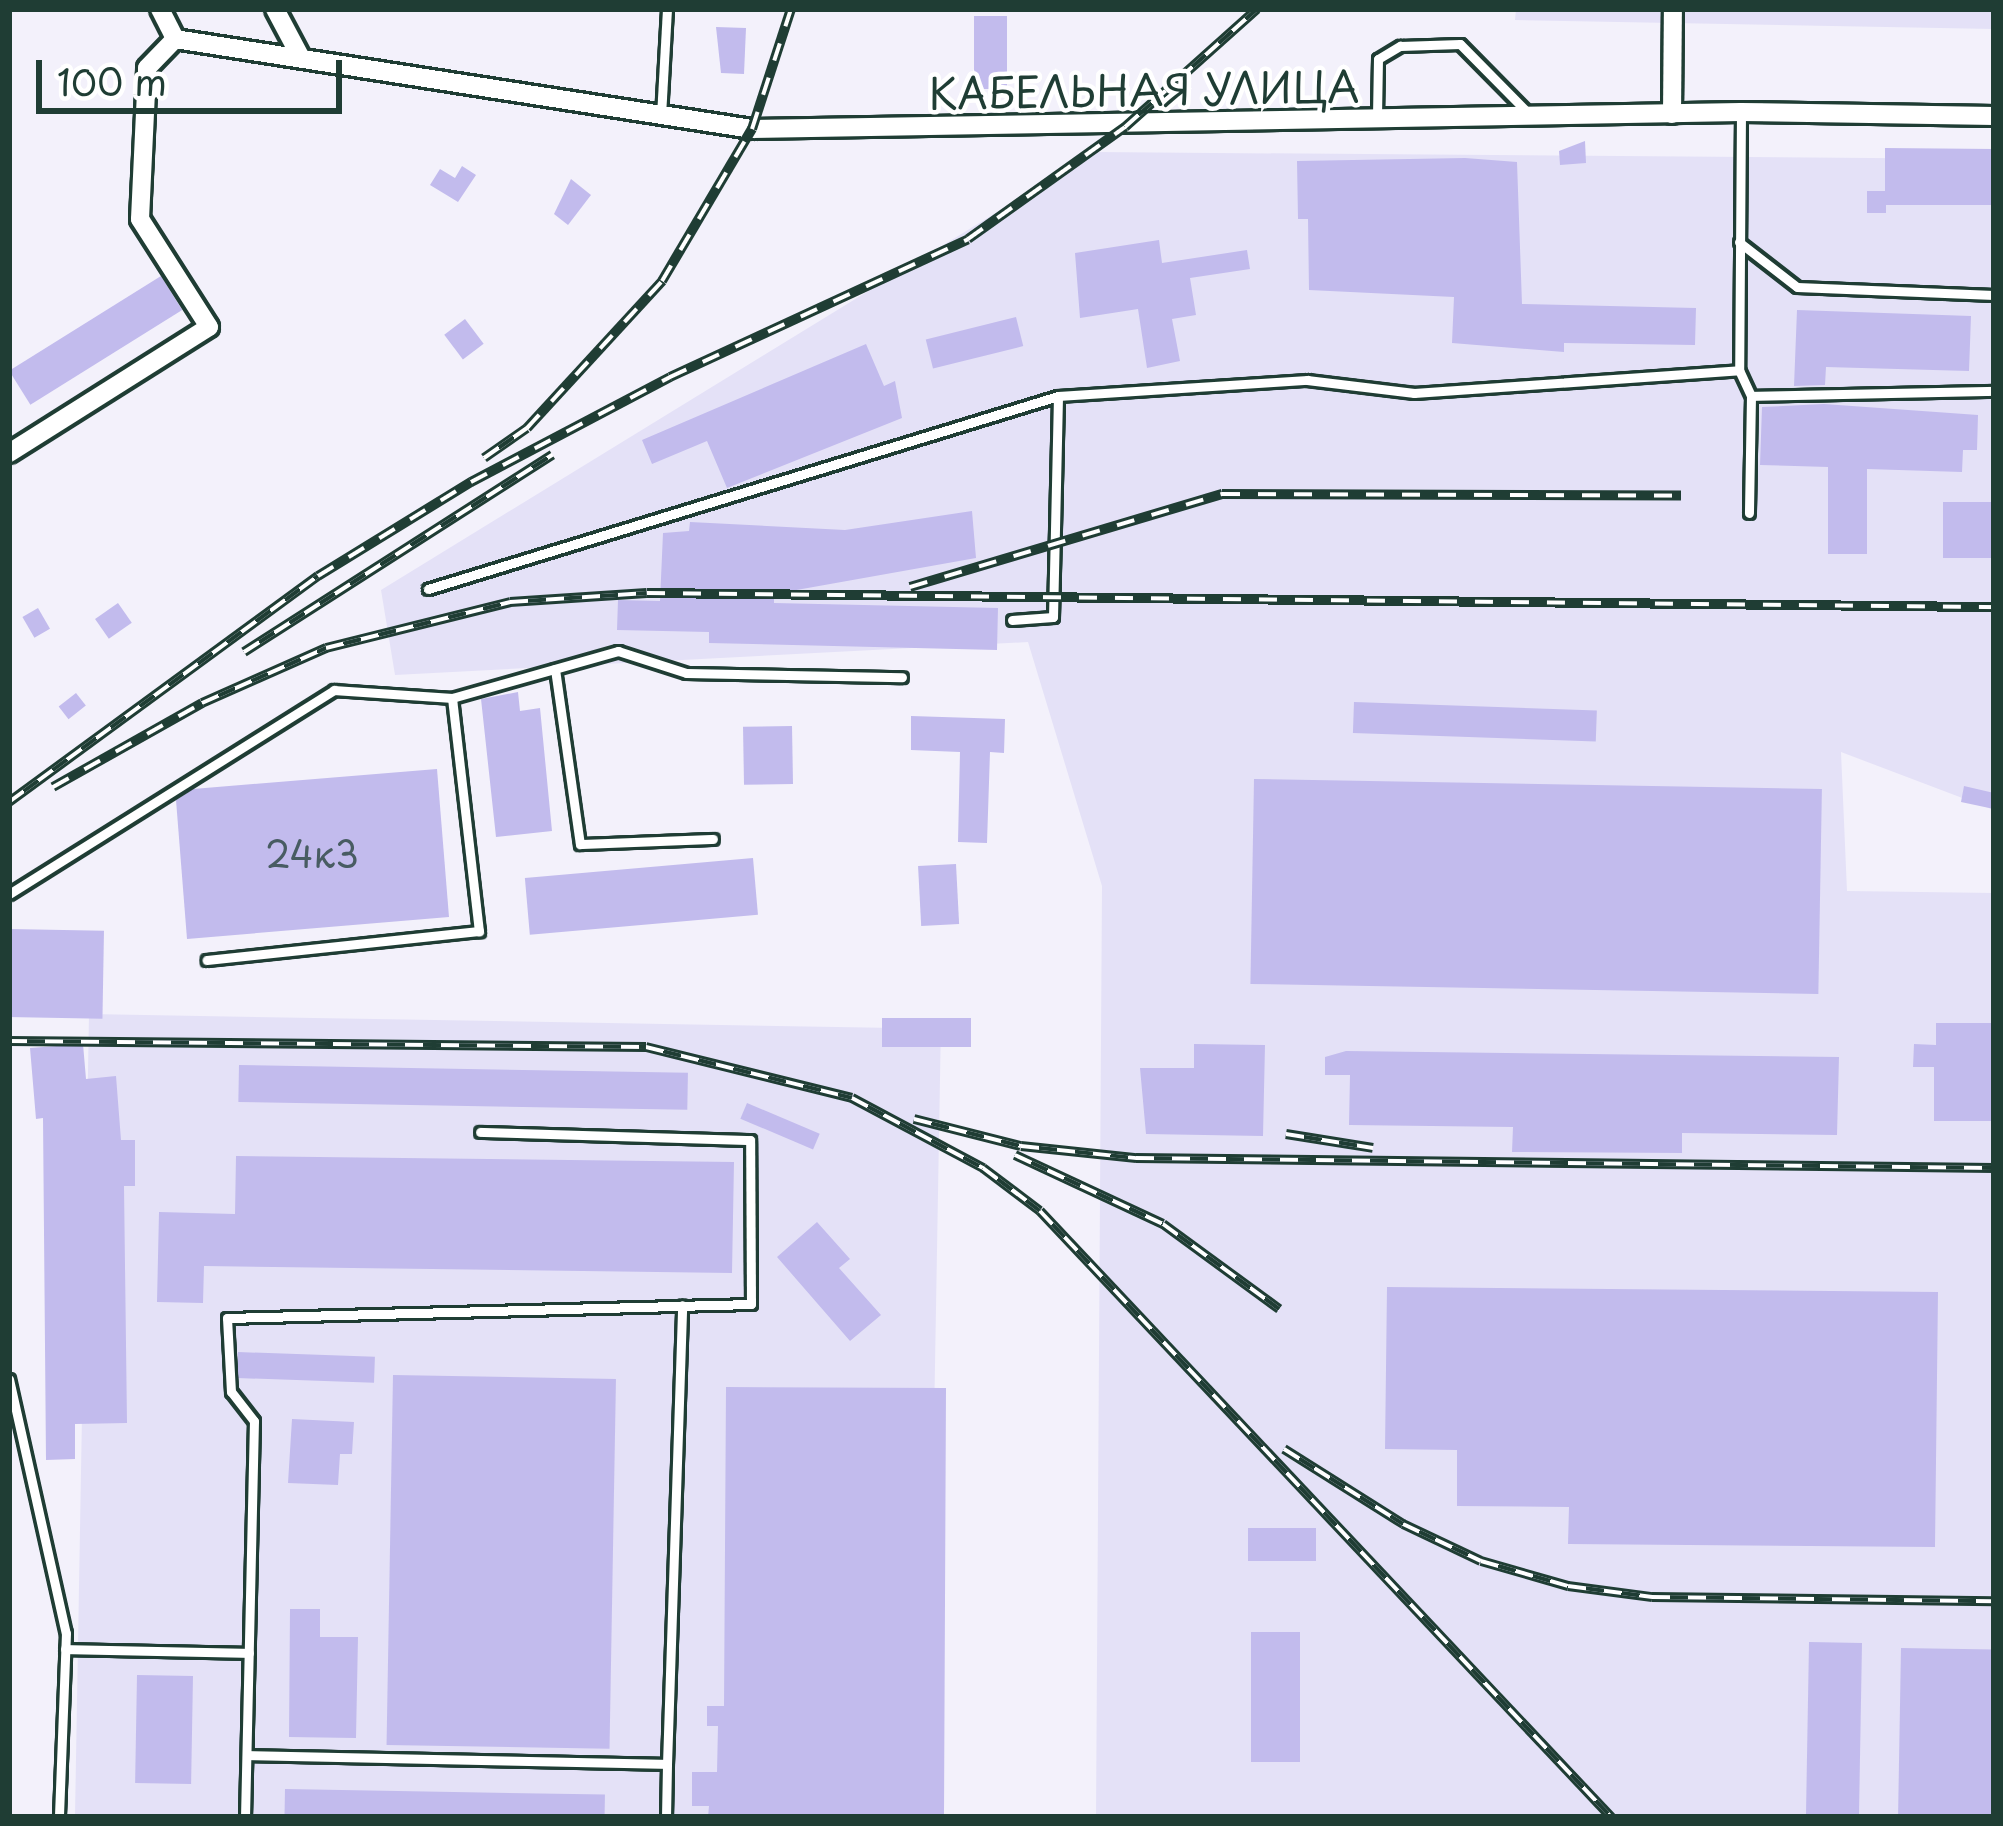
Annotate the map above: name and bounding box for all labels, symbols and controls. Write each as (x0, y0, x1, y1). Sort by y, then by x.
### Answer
scale bar (42, 36, 348, 110)
text: 100 m (57, 54, 167, 108)
street label: КАБЕЛЬНАЯ УЛИЦА (928, 60, 1360, 118)
house number: 24к3 (265, 832, 359, 876)

